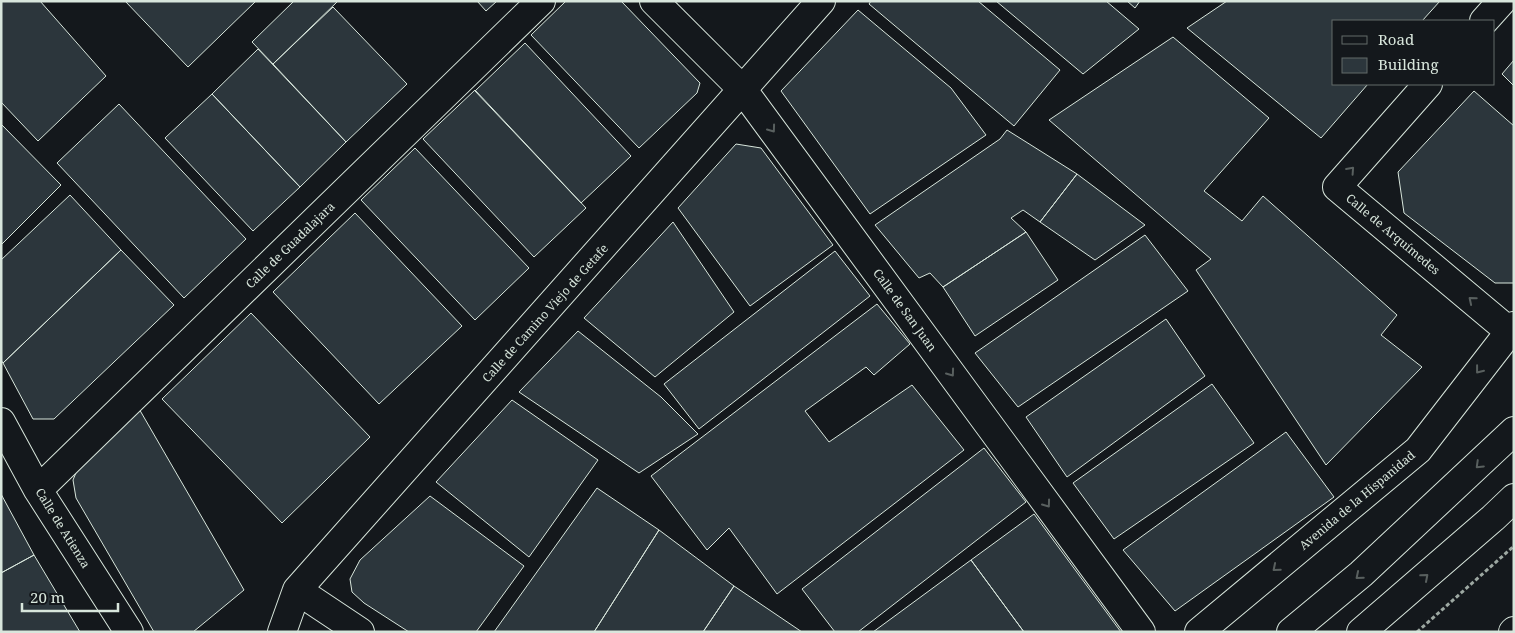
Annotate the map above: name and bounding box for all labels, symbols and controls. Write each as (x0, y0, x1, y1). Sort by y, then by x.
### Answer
legend (1332, 20, 1495, 85)
text: Road (1378, 29, 1414, 49)
text: Building (1378, 54, 1439, 74)
one-way arrow (766, 123, 775, 133)
one-way arrow (1346, 167, 1355, 176)
street label: Calle de Arquímedes (1342, 190, 1444, 278)
street label: Calle de Guadalajara (242, 198, 339, 292)
street label: Calle de Camino Viejo de Getafe (478, 240, 612, 386)
street label: Calle de San Juan (869, 265, 941, 355)
one-way arrow (1468, 296, 1477, 305)
one-way arrow (1476, 364, 1485, 374)
one-way arrow (945, 367, 954, 377)
street label: Avenida de la Hispanidad (1295, 446, 1419, 554)
one-way arrow (1475, 459, 1484, 468)
street label: Calle de Atienza (32, 485, 95, 572)
one-way arrow (1041, 498, 1050, 508)
one-way arrow (1273, 562, 1282, 570)
one-way arrow (1356, 570, 1365, 579)
one-way arrow (1419, 574, 1428, 583)
scale bar (22, 580, 119, 612)
text: 20 m (30, 587, 65, 607)

